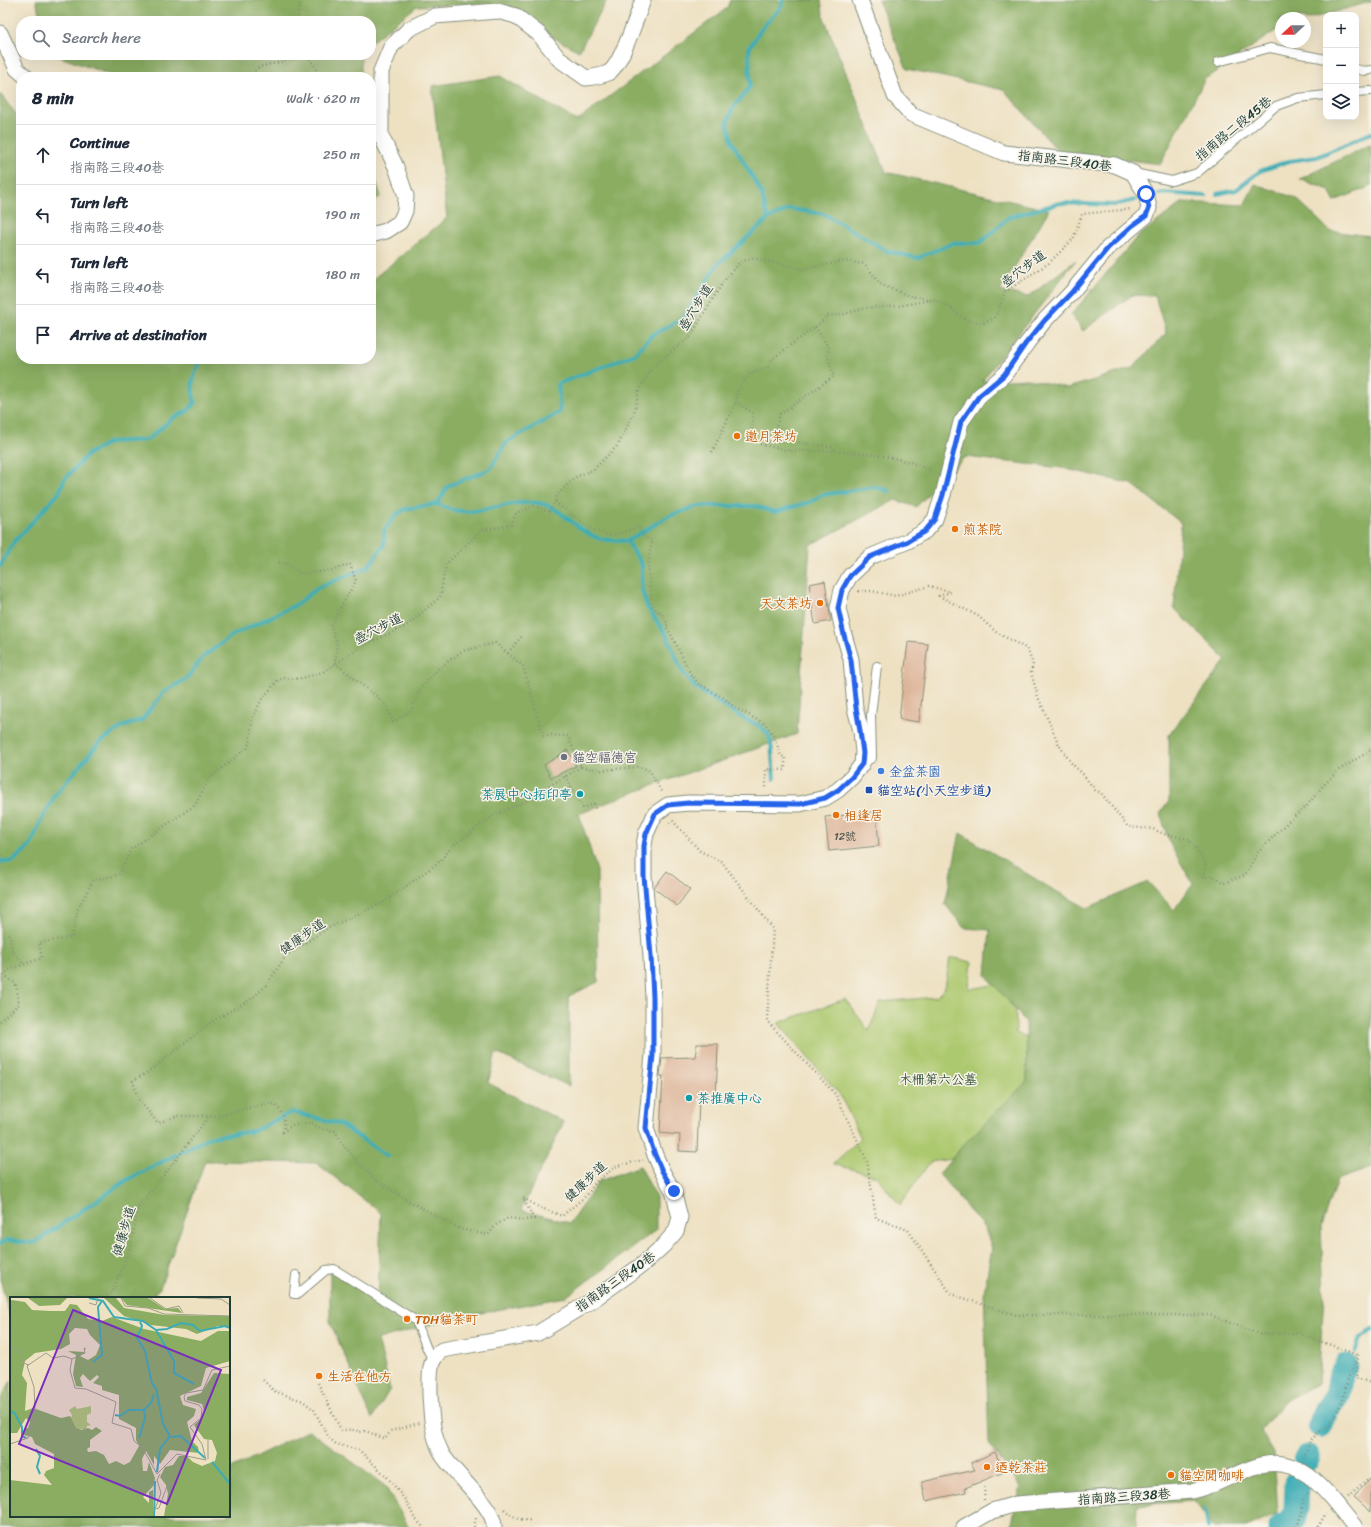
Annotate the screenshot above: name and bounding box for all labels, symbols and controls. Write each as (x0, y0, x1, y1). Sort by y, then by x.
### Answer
north arrow (1275, 12, 1311, 48)
map controls (1323, 12, 1359, 120)
button: + (1323, 12, 1359, 48)
search box (16, 16, 376, 60)
text: Search here (62, 25, 141, 51)
icon: search (30, 27, 52, 49)
button: − (1323, 48, 1359, 84)
text: 8 min (32, 83, 74, 113)
button: layers (1323, 84, 1359, 120)
text: Walk · 620 m (286, 87, 360, 110)
street label: 指南路二段45巷 (1190, 90, 1277, 167)
text: Continue (70, 130, 130, 156)
text: 250 m (323, 143, 360, 166)
street label: 指南路三段40巷 (1017, 143, 1113, 178)
icon: ahead (32, 144, 54, 166)
text: 指南路三段40巷 (70, 156, 164, 179)
route start (1137, 185, 1155, 203)
text: Turn left (70, 190, 128, 216)
text: 190 m (325, 203, 360, 226)
icon: left (32, 204, 54, 226)
text: 指南路三段40巷 (70, 216, 164, 239)
street label: 壺穴步道 (996, 244, 1051, 293)
text: Turn left (70, 250, 128, 276)
text: 180 m (325, 263, 360, 286)
icon: left (32, 264, 54, 286)
text: 指南路三段40巷 (70, 276, 164, 299)
street label: 壺穴步道 (672, 279, 719, 335)
text: Arrive at destination (70, 322, 207, 348)
icon: arrive (32, 324, 54, 346)
place label: 邀月茶坊 (745, 425, 797, 448)
marker: 邀月茶坊 (732, 431, 742, 441)
place label: 煎茶院 (963, 518, 1002, 541)
marker: 煎茶院 (950, 524, 960, 534)
place label: 天文茶坊 (760, 592, 812, 615)
marker: 天文茶坊 (815, 598, 825, 608)
street label: 壺穴步道 (350, 606, 407, 650)
place label: 貓空福德宮 (572, 746, 637, 769)
marker: 貓空福德宮 (559, 752, 569, 762)
place label: 金盆茶園 (889, 760, 941, 783)
marker: 金盆茶園 (876, 766, 886, 776)
place label: 貓空站(小天空步道) (877, 779, 992, 802)
place label: 茶展中心拓印亭 (481, 783, 572, 806)
marker: 貓空站(小天空步道) (864, 785, 874, 795)
marker: 茶展中心拓印亭 (575, 789, 585, 799)
place label: 相逢居 (844, 804, 883, 827)
marker: 相逢居 (831, 810, 841, 820)
house number: 12號 (834, 827, 856, 846)
street label: 健康步道 (274, 912, 330, 961)
park label: 木柵第六公墓 (899, 1068, 977, 1091)
place label: 茶推廣中心 (697, 1087, 762, 1110)
marker: 茶推廣中心 (684, 1093, 694, 1103)
street label: 健康步道 (558, 1155, 612, 1208)
route end (665, 1182, 683, 1200)
street label: 健康步道 (105, 1203, 142, 1259)
street label: 指南路三段40巷 (570, 1245, 661, 1318)
inset map (10, 1297, 230, 1517)
place label: TDH貓茶町 (415, 1308, 478, 1331)
marker: TDH貓茶町 (402, 1314, 412, 1324)
place label: 生活在他方 (327, 1365, 392, 1388)
marker: 生活在他方 (314, 1371, 324, 1381)
place label: 迺乾茶莊 (995, 1456, 1047, 1479)
marker: 迺乾茶莊 (982, 1462, 992, 1472)
place label: 貓空閒咖啡 (1179, 1464, 1244, 1487)
marker: 貓空閒咖啡 (1166, 1470, 1176, 1480)
street label: 指南路三段38巷 (1077, 1482, 1171, 1511)

